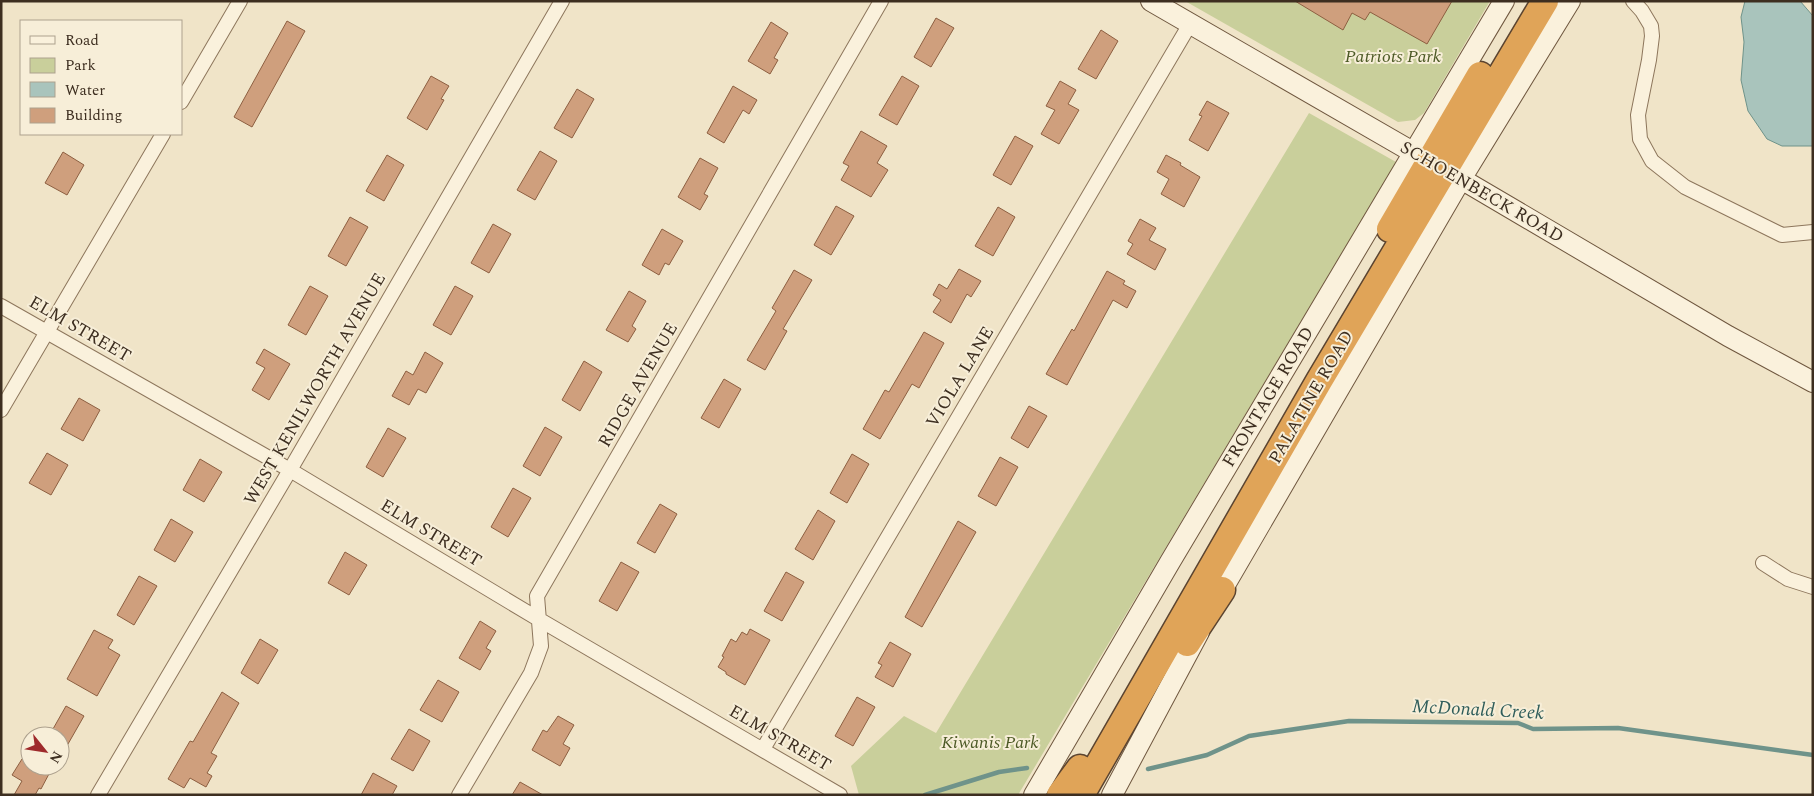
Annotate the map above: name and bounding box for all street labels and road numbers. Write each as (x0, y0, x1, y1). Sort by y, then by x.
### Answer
street label: SCHOENBECK ROAD (1395, 134, 1569, 250)
street label: WEST KENILWORTH AVENUE (237, 268, 393, 510)
street label: ELM STREET (24, 289, 136, 369)
street label: RIDGE AVENUE (591, 317, 685, 453)
street label: VIOLA LANE (919, 321, 1001, 433)
street label: FRONTAGE ROAD (1215, 322, 1321, 472)
street label: PALATINE ROAD (1262, 325, 1360, 469)
street label: ELM STREET (375, 492, 487, 574)
street label: ELM STREET (724, 698, 836, 778)

